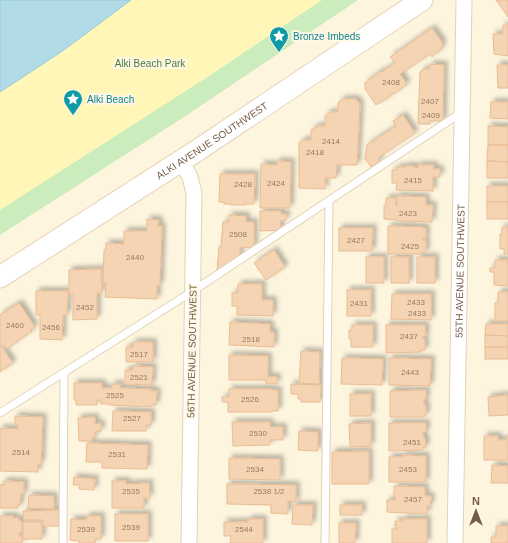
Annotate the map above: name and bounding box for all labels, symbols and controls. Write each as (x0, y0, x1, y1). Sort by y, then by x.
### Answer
place icon: Bronze Imbeds (268, 25, 290, 53)
place label: Bronze Imbeds (293, 31, 360, 42)
park label: Alki Beach Park (115, 58, 186, 69)
house number: 2408 (382, 78, 400, 87)
place icon: Alki Beach (62, 88, 84, 116)
place label: Alki Beach (87, 94, 134, 105)
house number: 2407 (421, 97, 439, 106)
street label: ALKI AVENUE SOUTHWEST (154, 100, 269, 181)
house number: 2409 (422, 111, 440, 120)
house number: 2414 (322, 137, 340, 146)
house number: 2418 (306, 148, 324, 157)
house number: 2415 (404, 176, 422, 185)
house number: 2424 (267, 179, 285, 188)
house number: 2428 (234, 180, 252, 189)
street label: 55TH AVENUE SOUTHWEST (453, 204, 466, 338)
house number: 2423 (399, 209, 417, 218)
house number: 2508 (229, 230, 247, 239)
house number: 2427 (347, 236, 365, 245)
house number: 2425 (401, 242, 419, 251)
house number: 2440 (126, 253, 144, 262)
street label: 56TH AVENUE SOUTHWEST (185, 284, 199, 418)
house number: 2433 (407, 298, 425, 307)
house number: 2431 (350, 299, 368, 308)
house number: 2452 (76, 303, 94, 312)
house number: 2433 (408, 309, 426, 318)
house number: 2460 (6, 321, 24, 330)
house number: 2456 (42, 323, 60, 332)
house number: 2437 (400, 332, 418, 341)
house number: 2518 (242, 335, 260, 344)
house number: 2517 (130, 350, 148, 359)
house number: 2443 (401, 368, 419, 377)
house number: 2521 (130, 373, 148, 382)
house number: 2525 (106, 391, 124, 400)
house number: 2526 (241, 395, 259, 404)
house number: 2527 (123, 414, 141, 423)
house number: 2530 (249, 429, 267, 438)
house number: 2451 (403, 438, 421, 447)
house number: 2514 (12, 448, 30, 457)
house number: 2531 (108, 450, 126, 459)
house number: 2534 (246, 465, 264, 474)
house number: 2453 (399, 465, 417, 474)
house number: 2535 (122, 487, 140, 496)
house number: 2538 1/2 (253, 487, 285, 496)
north arrow (456, 491, 496, 531)
house number: 2457 (404, 495, 422, 504)
text: N (472, 495, 480, 507)
house number: 2539 (122, 523, 140, 532)
house number: 2539 (77, 525, 95, 534)
house number: 2544 (235, 525, 253, 534)

